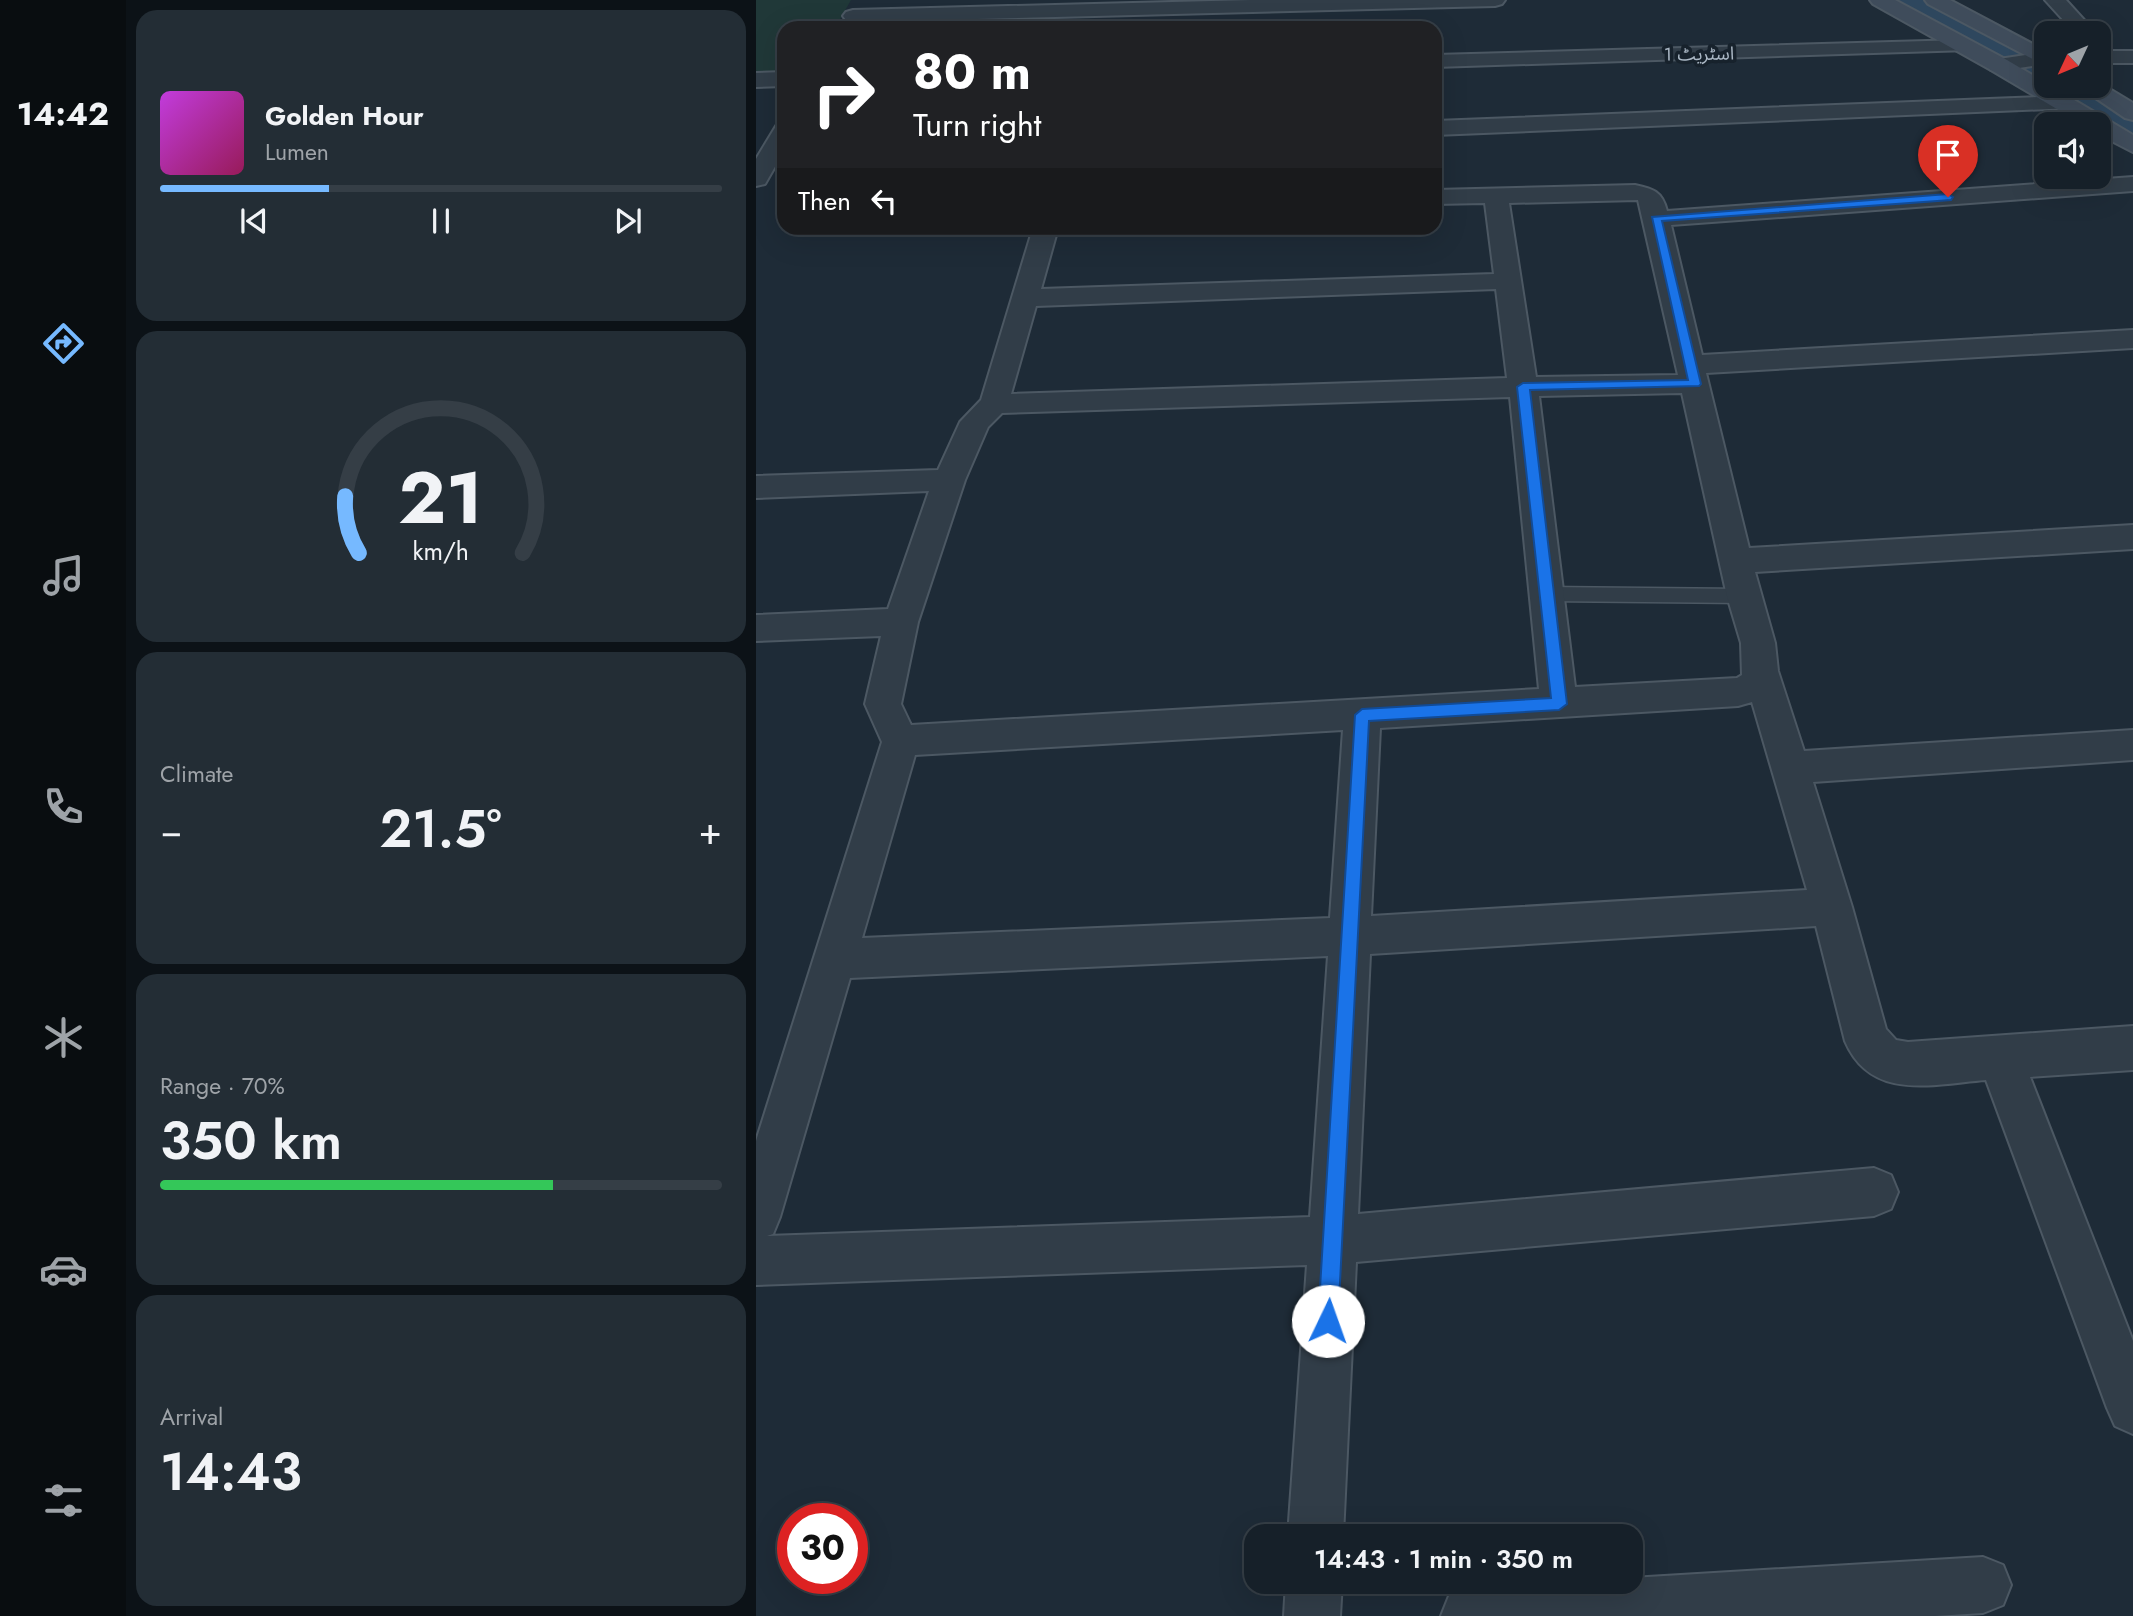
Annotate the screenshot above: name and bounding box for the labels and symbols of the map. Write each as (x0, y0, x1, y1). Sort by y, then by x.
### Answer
north arrow (2034, 21, 2110, 98)
street label: اسٹریٹ 1 (1664, 40, 1734, 68)
pin (1918, 125, 1978, 197)
position arrow (1291, 1284, 1365, 1358)
speed limit sign: 30 (777, 1503, 868, 1594)

